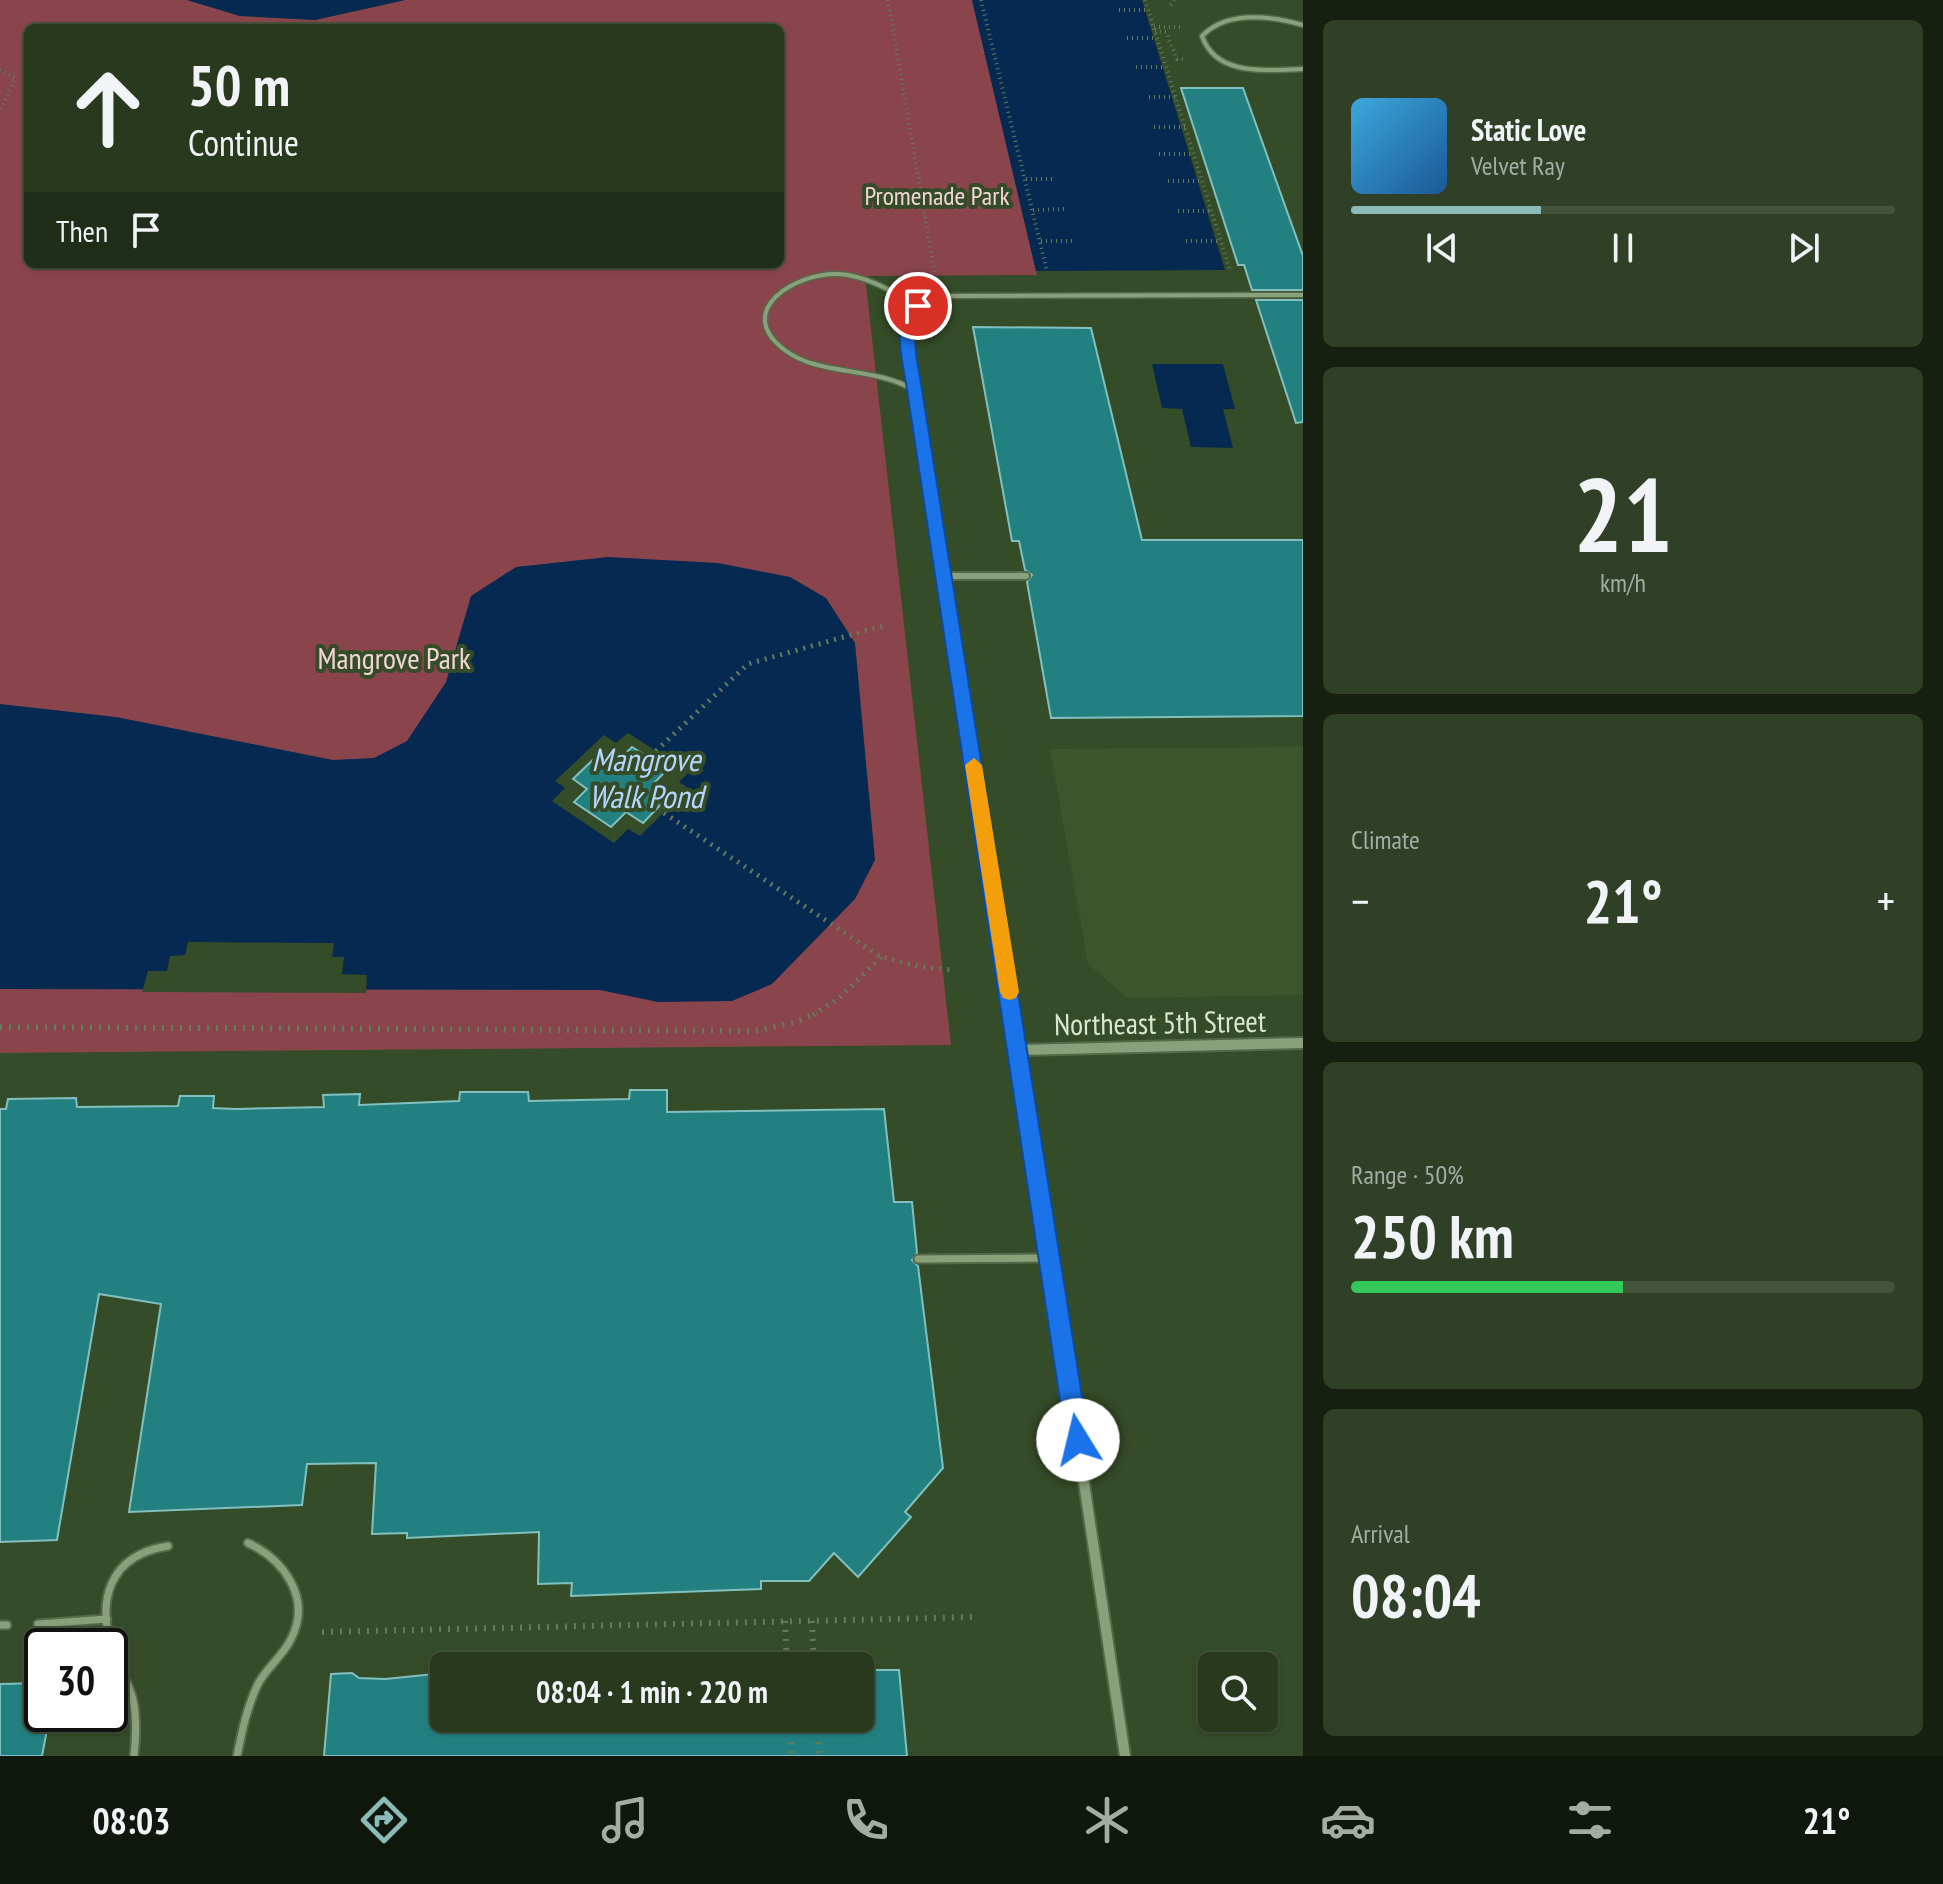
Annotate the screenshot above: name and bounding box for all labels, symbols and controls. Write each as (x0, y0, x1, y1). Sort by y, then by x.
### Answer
text: 50 m (188, 49, 290, 121)
icon: ahead (56, 56, 160, 160)
text: Static Love (1471, 110, 1586, 149)
text: Continue (188, 119, 299, 166)
text: Velvet Ray (1471, 149, 1565, 182)
park label: Promenade Park (864, 179, 1010, 212)
icon: arrive (124, 208, 168, 252)
text: Then (56, 211, 108, 250)
icon: previous (1420, 226, 1464, 270)
icon: pause (1601, 226, 1645, 270)
icon: next (1782, 226, 1826, 270)
pin (884, 272, 952, 340)
icon: arrive (896, 284, 940, 328)
text: 21 (1573, 446, 1673, 581)
text: km/h (1600, 566, 1646, 599)
park label: Mangrove Park (317, 638, 471, 677)
water label: Mangrove Walk Pond (589, 738, 707, 817)
text: Climate (1351, 823, 1420, 856)
text: 21° (1583, 862, 1663, 940)
text: − (1351, 872, 1369, 929)
text: + (1877, 872, 1895, 929)
street label: Northeast 5th Street (1054, 1001, 1267, 1043)
text: Range · 50% (1351, 1158, 1464, 1191)
text: 250 km (1351, 1197, 1514, 1275)
position arrow (1036, 1398, 1120, 1482)
text: Arrival (1351, 1517, 1410, 1550)
text: 08:04 (1351, 1556, 1481, 1634)
speed limit sign: 30 (24, 1628, 128, 1732)
map controls (1198, 1652, 1278, 1732)
button: search (1198, 1652, 1278, 1732)
text: 08:04 · 1 min · 220 m (536, 1672, 768, 1711)
icon: directions (356, 1792, 412, 1848)
icon: music (597, 1792, 653, 1848)
icon: phone (838, 1792, 894, 1848)
icon: climate (1079, 1792, 1135, 1848)
icon: car (1320, 1792, 1376, 1848)
icon: filters (1562, 1792, 1618, 1848)
text: 08:03 (93, 1797, 170, 1844)
text: 21° (1803, 1797, 1850, 1844)

